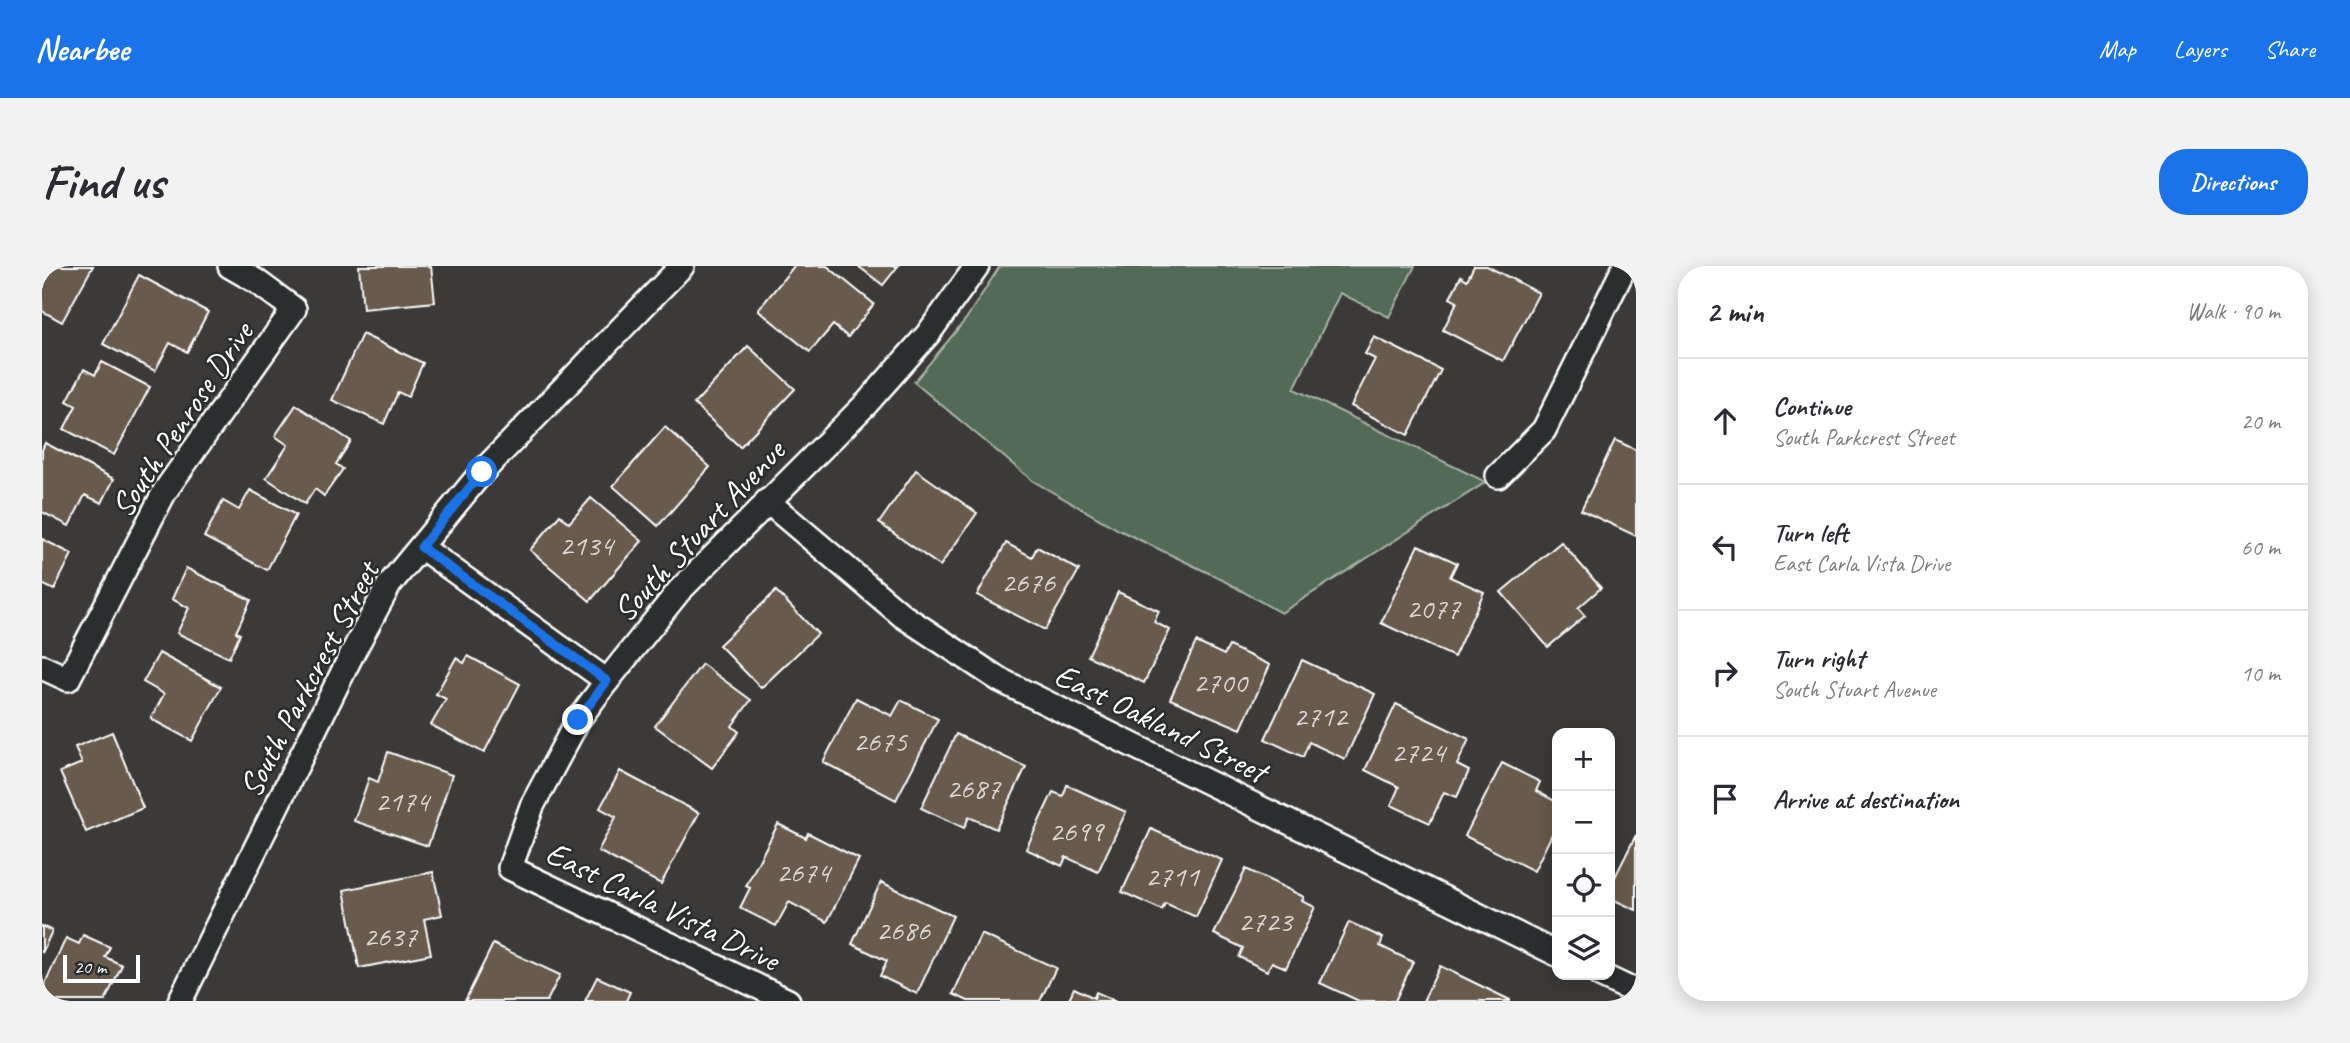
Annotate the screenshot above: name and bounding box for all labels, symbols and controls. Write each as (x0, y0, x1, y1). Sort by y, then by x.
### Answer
text: Nearbee (35, 28, 129, 70)
text: Map (2099, 34, 2136, 64)
text: Layers (2174, 34, 2227, 64)
text: Share (2265, 34, 2315, 64)
button: Directions (2159, 149, 2308, 215)
text: Find us (42, 151, 164, 213)
text: 2 min (1706, 293, 1763, 331)
text: Walk · 90 m (2187, 297, 2280, 326)
street label: South Penrose Drive (101, 312, 264, 525)
text: Continue (1773, 390, 1851, 423)
icon: ahead (1706, 402, 1744, 440)
text: 20 m (2241, 407, 2280, 436)
text: South Parkcrest Street (1773, 423, 1955, 452)
street label: South Stuart Avenue (604, 429, 795, 631)
route start (466, 456, 497, 487)
text: Turn left (1773, 516, 1848, 549)
house number: 2134 (559, 526, 615, 564)
icon: left (1706, 528, 1744, 566)
text: 60 m (2241, 533, 2280, 562)
text: East Carla Vista Drive (1773, 549, 1950, 578)
street label: South Parkcrest Street (229, 552, 390, 804)
house number: 2676 (1001, 563, 1056, 601)
house number: 2077 (1406, 589, 1462, 627)
text: Turn right (1773, 642, 1864, 675)
street label: East Oakland Street (1048, 654, 1277, 794)
icon: right (1706, 654, 1744, 692)
text: 10 m (2241, 659, 2280, 688)
house number: 2700 (1193, 663, 1250, 701)
text: South Stuart Avenue (1773, 675, 1936, 704)
house number: 2712 (1293, 697, 1350, 735)
route end (562, 704, 593, 735)
house number: 2675 (853, 722, 908, 760)
map controls (1552, 728, 1615, 980)
button: + (1552, 728, 1615, 791)
house number: 2724 (1391, 733, 1448, 771)
house number: 2687 (946, 769, 1001, 807)
icon: arrive (1706, 780, 1744, 818)
house number: 2174 (375, 782, 431, 820)
text: Arrive at destination (1773, 783, 1959, 816)
button: − (1552, 791, 1615, 854)
house number: 2699 (1049, 812, 1106, 850)
street label: East Carla Vista Drive (539, 831, 788, 982)
house number: 2674 (776, 853, 832, 891)
button: locate (1552, 854, 1615, 917)
house number: 2711 (1145, 857, 1201, 895)
house number: 2723 (1238, 902, 1295, 940)
house number: 2686 (876, 911, 931, 949)
house number: 2637 (363, 917, 418, 955)
button: layers (1552, 917, 1615, 980)
scale bar (63, 952, 140, 984)
text: 20 m (74, 955, 106, 979)

